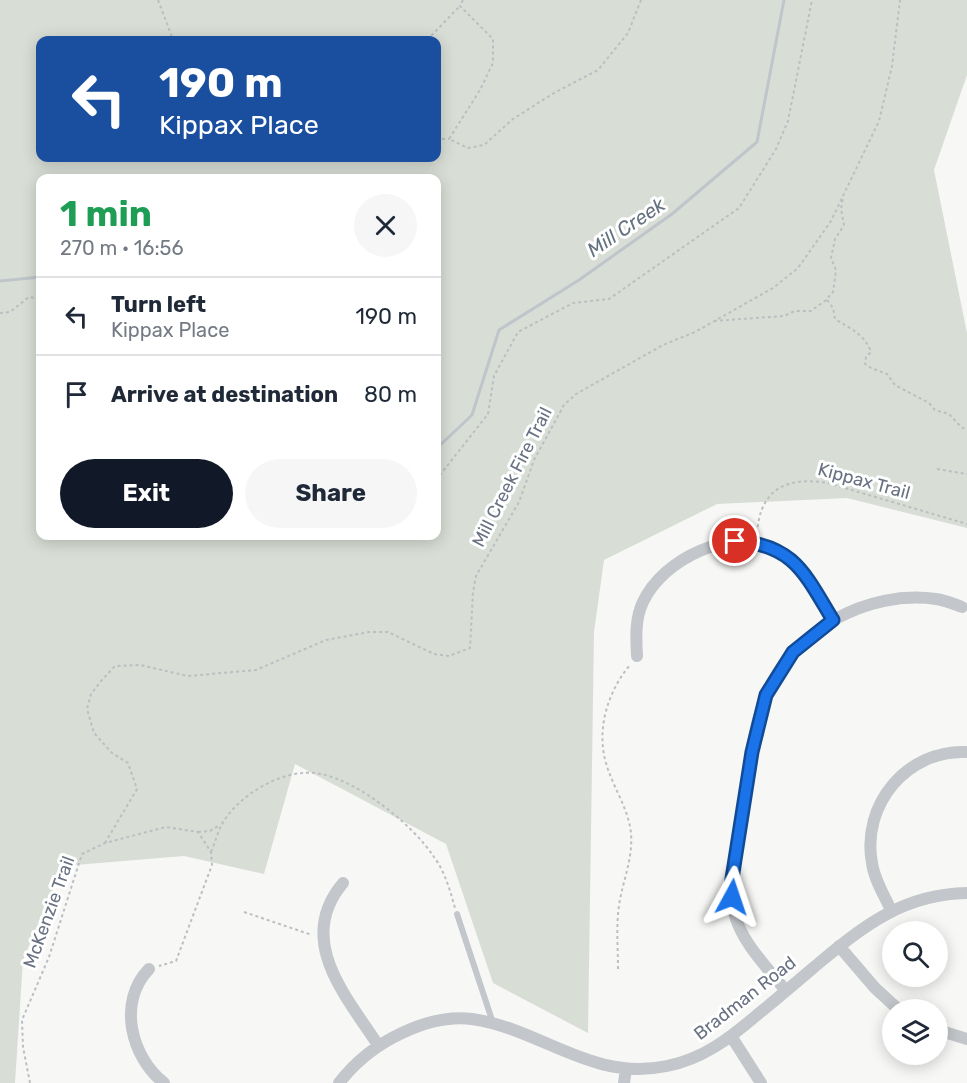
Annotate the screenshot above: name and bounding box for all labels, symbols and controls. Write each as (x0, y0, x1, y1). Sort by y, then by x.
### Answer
text: 190 m (159, 58, 283, 108)
icon: left (60, 60, 138, 138)
text: Kippax Place (159, 109, 319, 141)
text: 1 min (60, 192, 152, 235)
water label: Mill Creek (582, 192, 670, 262)
button: close (354, 194, 417, 257)
text: 270 m · 16:56 (60, 236, 183, 260)
text: Turn left (111, 291, 206, 318)
icon: left (60, 300, 93, 333)
text: 190 m (356, 303, 417, 330)
text: Kippax Place (111, 318, 229, 342)
icon: arrive (60, 378, 93, 411)
text: Arrive at destination (111, 381, 338, 408)
text: 80 m (364, 381, 417, 408)
street label: Mill Creek Fire Trail (467, 403, 557, 551)
street label: Kippax Trail (815, 458, 913, 504)
button: Exit (60, 459, 233, 528)
button: Share (245, 459, 417, 528)
pin (709, 515, 760, 566)
icon: arrive (718, 524, 751, 557)
street label: McKenzie Trail (19, 853, 79, 971)
position arrow (700, 865, 764, 929)
map controls (882, 921, 948, 1065)
button: search (882, 921, 948, 987)
street label: Bradman Road (690, 951, 800, 1045)
button: layers (882, 999, 948, 1065)

